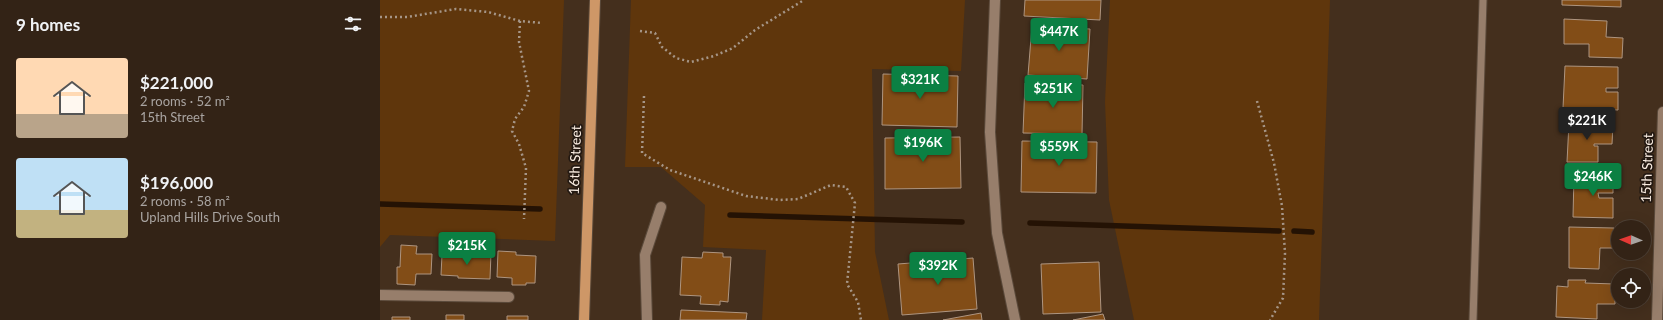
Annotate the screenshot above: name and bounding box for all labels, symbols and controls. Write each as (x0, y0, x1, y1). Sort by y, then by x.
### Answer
icon: filters (342, 13, 364, 35)
text: 9 homes (16, 14, 80, 35)
pin: $447K (1031, 18, 1087, 52)
text: $447K (1039, 23, 1079, 39)
pin: $321K (892, 66, 948, 100)
text: $321K (900, 71, 940, 87)
text: $221,000 (140, 72, 213, 93)
icon: home (48, 74, 96, 122)
pin: $251K (1025, 75, 1081, 109)
text: $251K (1033, 80, 1073, 96)
text: 2 rooms · 52 m² (140, 93, 230, 109)
pin: $221K (1559, 107, 1615, 141)
text: 15th Street (140, 109, 205, 125)
text: $221K (1567, 112, 1607, 128)
street label: 16th Street (565, 125, 584, 195)
pin: $196K (895, 129, 951, 163)
pin: $559K (1031, 133, 1087, 167)
street label: 15th Street (1637, 133, 1656, 203)
text: $196K (903, 134, 943, 150)
text: $559K (1039, 138, 1079, 154)
pin: $246K (1565, 163, 1621, 197)
text: $246K (1573, 168, 1613, 184)
text: $196,000 (140, 172, 213, 193)
icon: home (48, 174, 96, 222)
text: 2 rooms · 58 m² (140, 193, 230, 209)
text: Upland Hills Drive South (140, 209, 280, 225)
north arrow (1611, 220, 1651, 260)
map controls (1611, 220, 1651, 308)
pin: $215K (439, 232, 495, 266)
text: $215K (447, 237, 487, 253)
pin: $392K (910, 252, 966, 286)
text: $392K (918, 257, 958, 273)
button: locate (1611, 268, 1651, 308)

